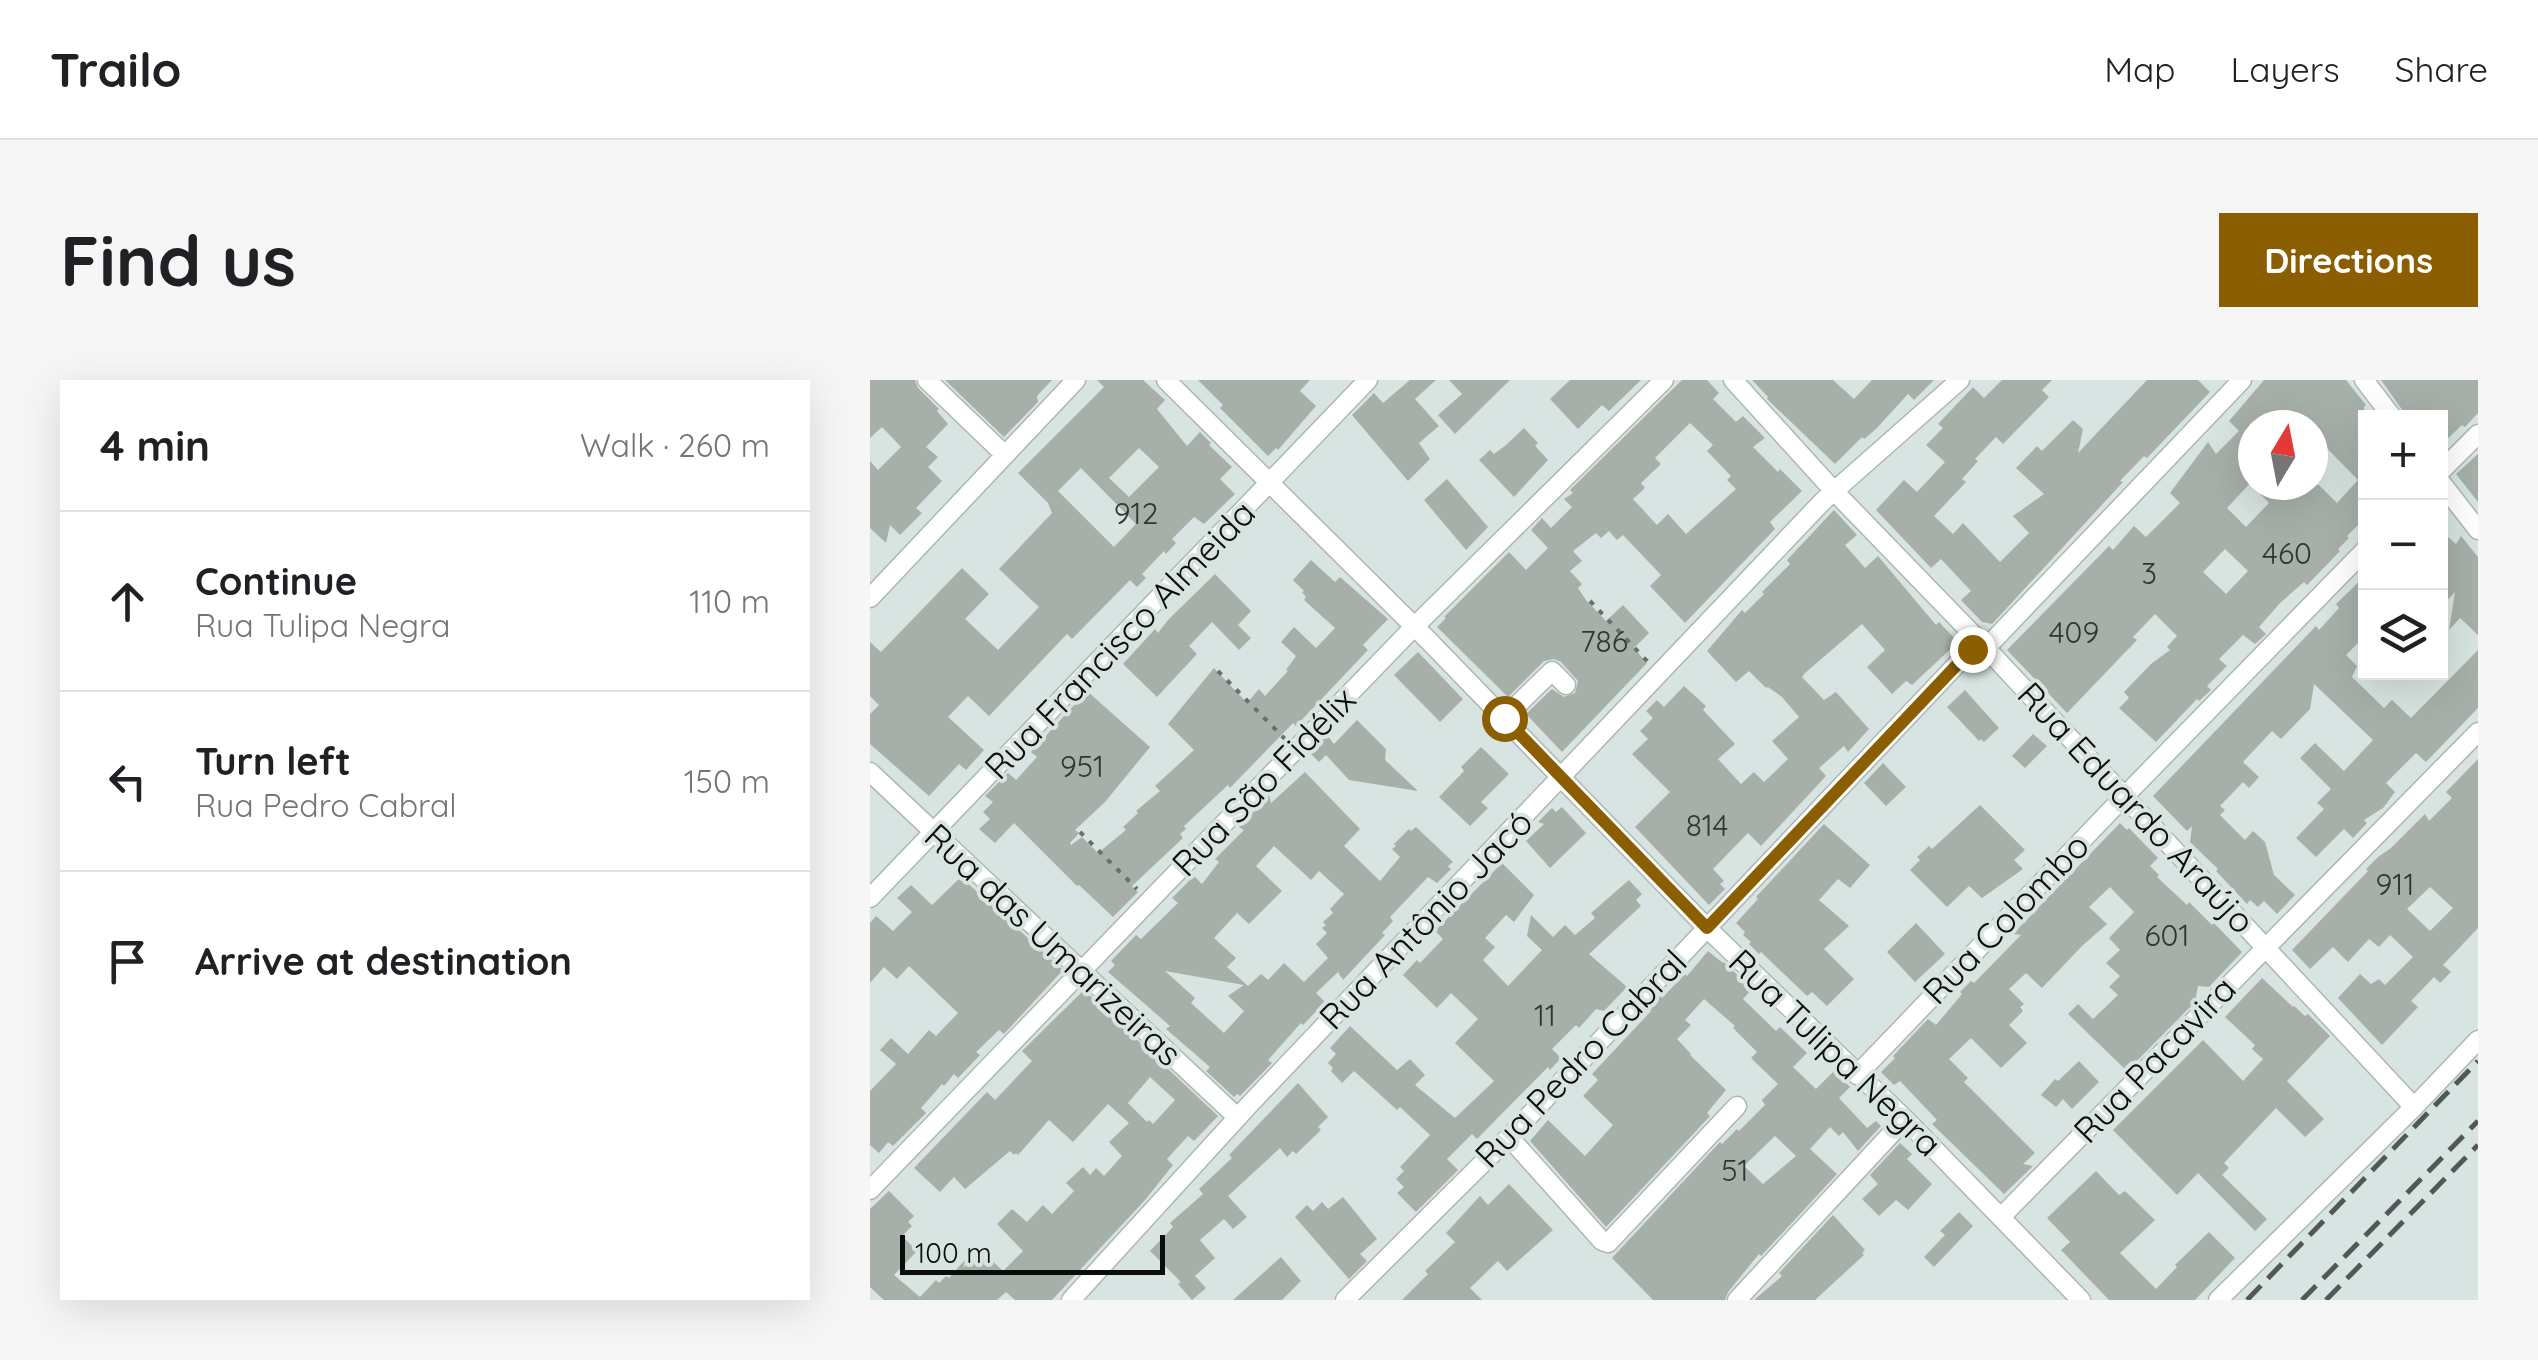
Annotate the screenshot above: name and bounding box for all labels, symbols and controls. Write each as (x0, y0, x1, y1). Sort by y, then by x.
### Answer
text: Trailo (50, 39, 181, 99)
text: Map (2104, 47, 2176, 91)
text: Layers (2231, 47, 2340, 91)
text: Share (2395, 47, 2488, 91)
button: Directions (2219, 213, 2478, 307)
text: Find us (60, 216, 296, 304)
north arrow (2238, 410, 2328, 500)
map controls (2358, 410, 2448, 680)
button: + (2358, 410, 2448, 500)
text: 4 min (100, 419, 210, 472)
text: Walk · 260 m (580, 425, 770, 465)
street label: Rua Francisco Almeida (975, 491, 1264, 788)
house number: 912 (1114, 494, 1158, 532)
button: − (2358, 500, 2448, 590)
house number: 460 (2262, 534, 2312, 572)
house number: 3 (2141, 554, 2157, 592)
text: Continue (195, 557, 357, 605)
icon: ahead (100, 574, 155, 629)
text: 110 m (689, 581, 770, 621)
button: layers (2358, 590, 2448, 680)
text: Rua Tulipa Negra (195, 605, 450, 645)
house number: 409 (2049, 613, 2099, 651)
house number: 786 (1580, 622, 1628, 660)
route end (1950, 627, 1996, 673)
street label: Rua Eduardo Araújo (2009, 672, 2265, 942)
street label: Rua São Fidélix (1162, 677, 1365, 885)
route start (1482, 696, 1528, 742)
text: Turn left (195, 737, 351, 785)
house number: 951 (1060, 747, 1104, 785)
icon: left (100, 754, 155, 809)
text: 150 m (684, 761, 770, 801)
text: Rua Pedro Cabral (195, 785, 457, 825)
street label: Rua Antônio Jacó (1309, 800, 1541, 1038)
house number: 814 (1686, 806, 1728, 844)
street label: Rua das Umarizeiras (916, 814, 1191, 1075)
street label: Rua Colombo (1913, 824, 2098, 1013)
house number: 911 (2375, 865, 2415, 903)
house number: 601 (2144, 916, 2190, 954)
icon: arrive (100, 934, 155, 989)
text: Arrive at destination (195, 937, 572, 985)
street label: Rua Tulipa Negra (1720, 939, 1951, 1165)
street label: Rua Pedro Cabral (1465, 940, 1696, 1177)
street label: Rua Pacavira (2064, 967, 2245, 1152)
house number: 11 (1534, 996, 1556, 1034)
house number: 51 (1721, 1151, 1749, 1189)
scale bar (900, 1230, 1165, 1274)
text: 100 m (915, 1235, 992, 1270)

